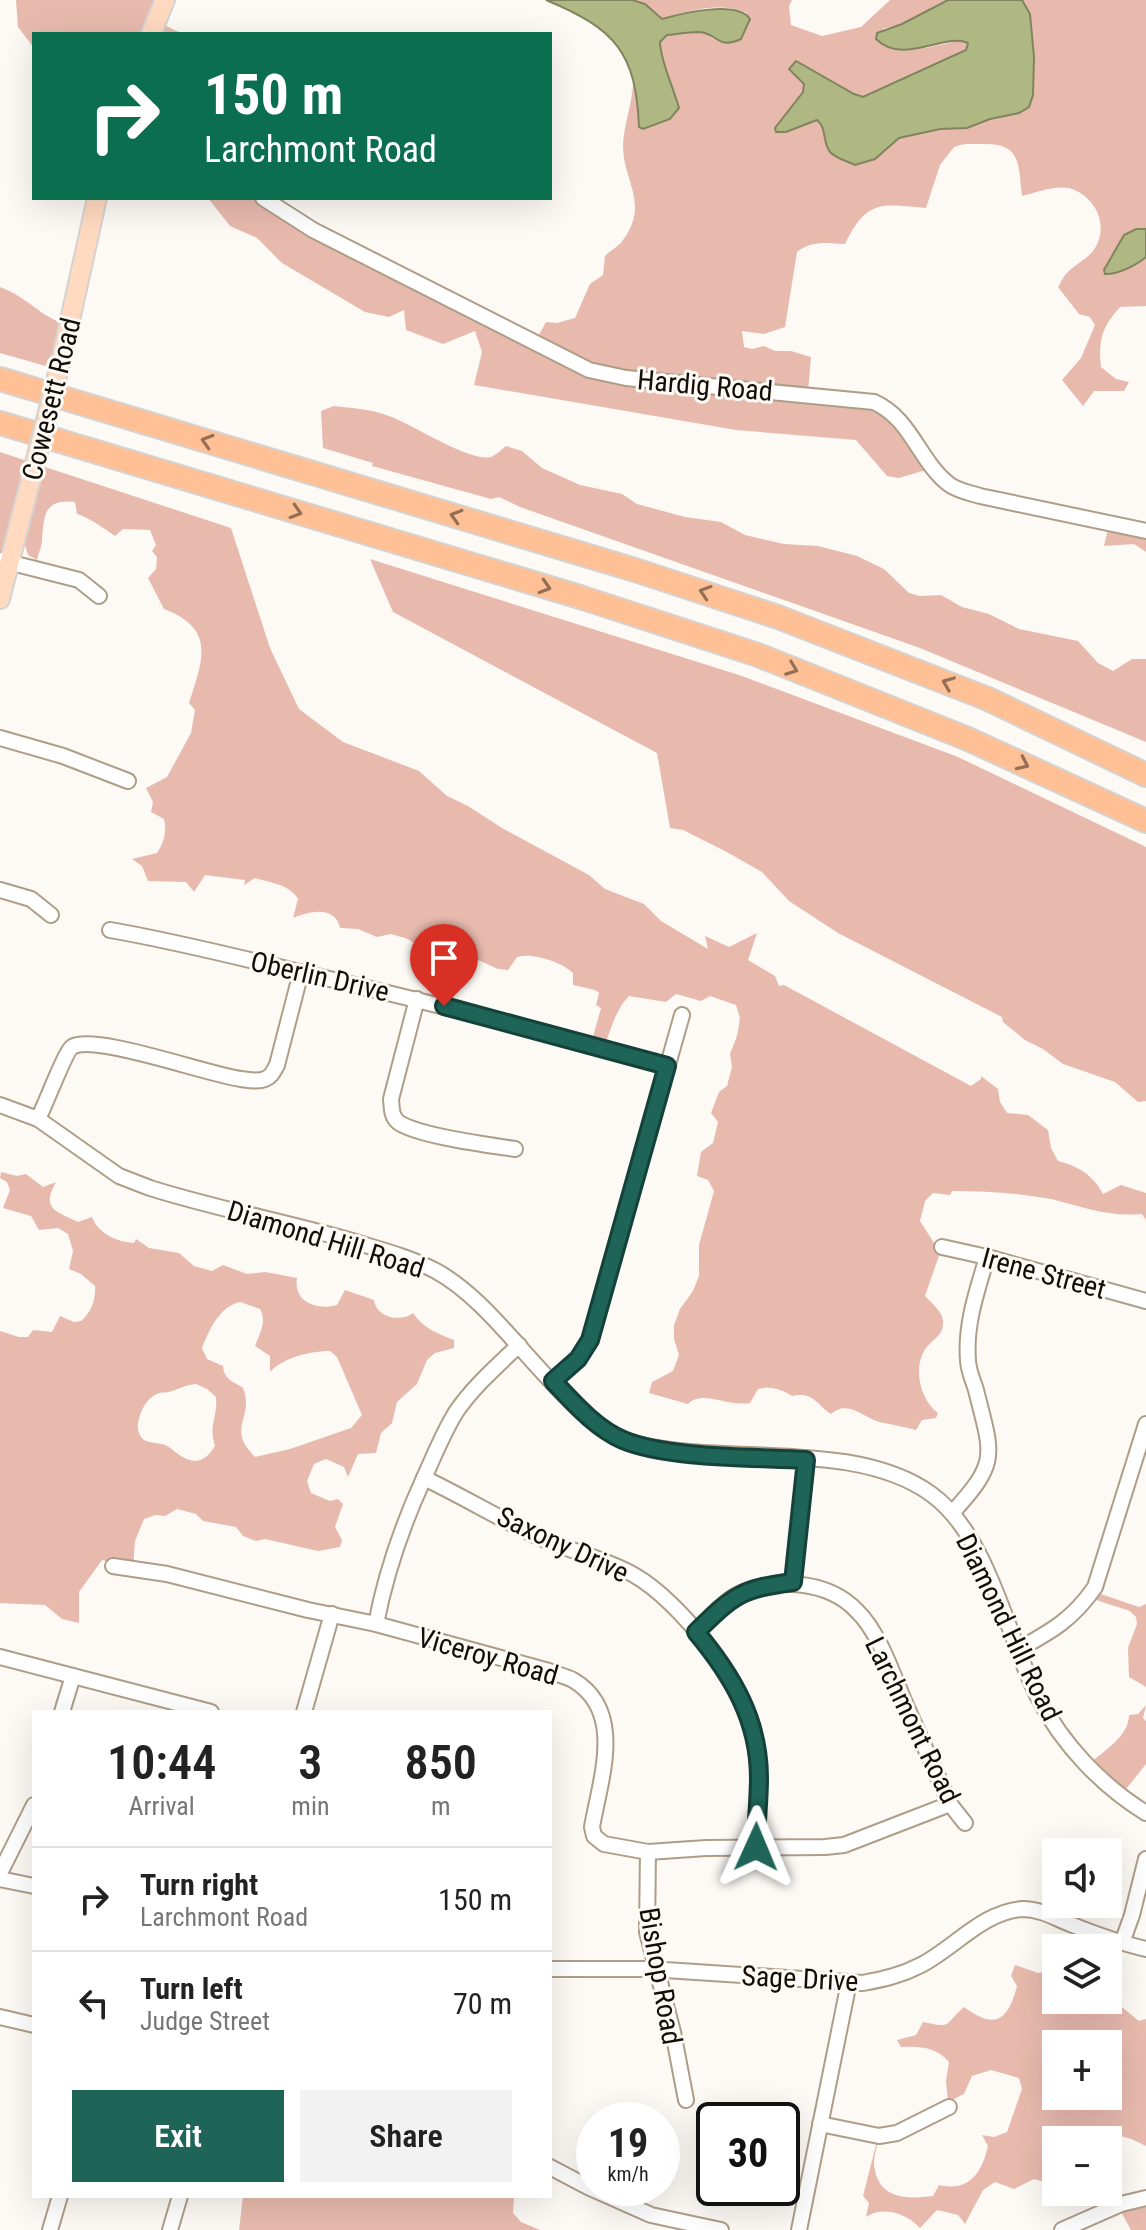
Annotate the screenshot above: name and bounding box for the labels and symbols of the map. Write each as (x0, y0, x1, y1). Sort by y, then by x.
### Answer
street label: Cowesett Road (15, 314, 88, 484)
street label: Hardig Road (636, 363, 774, 408)
one-way arrow (201, 434, 215, 450)
one-way arrow (289, 503, 303, 519)
one-way arrow (450, 509, 464, 525)
one-way arrow (538, 578, 552, 594)
one-way arrow (698, 585, 712, 601)
one-way arrow (784, 659, 798, 675)
one-way arrow (942, 676, 956, 692)
one-way arrow (1014, 754, 1029, 770)
pin (410, 924, 478, 1006)
street label: Oberlin Drive (247, 945, 392, 1008)
street label: Diamond Hill Road (223, 1194, 428, 1285)
street label: Irene Street (978, 1241, 1110, 1306)
street label: Saxony Drive (492, 1500, 634, 1589)
street label: Diamond Hill Road (949, 1528, 1068, 1726)
street label: Viceroy Road (414, 1621, 562, 1692)
street label: Larchmont Road (858, 1632, 967, 1809)
position arrow (714, 1805, 798, 1889)
street label: Bishop Road (632, 1905, 689, 2047)
street label: Sage Drive (741, 1959, 859, 1998)
speed limit sign: 30 (696, 2102, 800, 2206)

